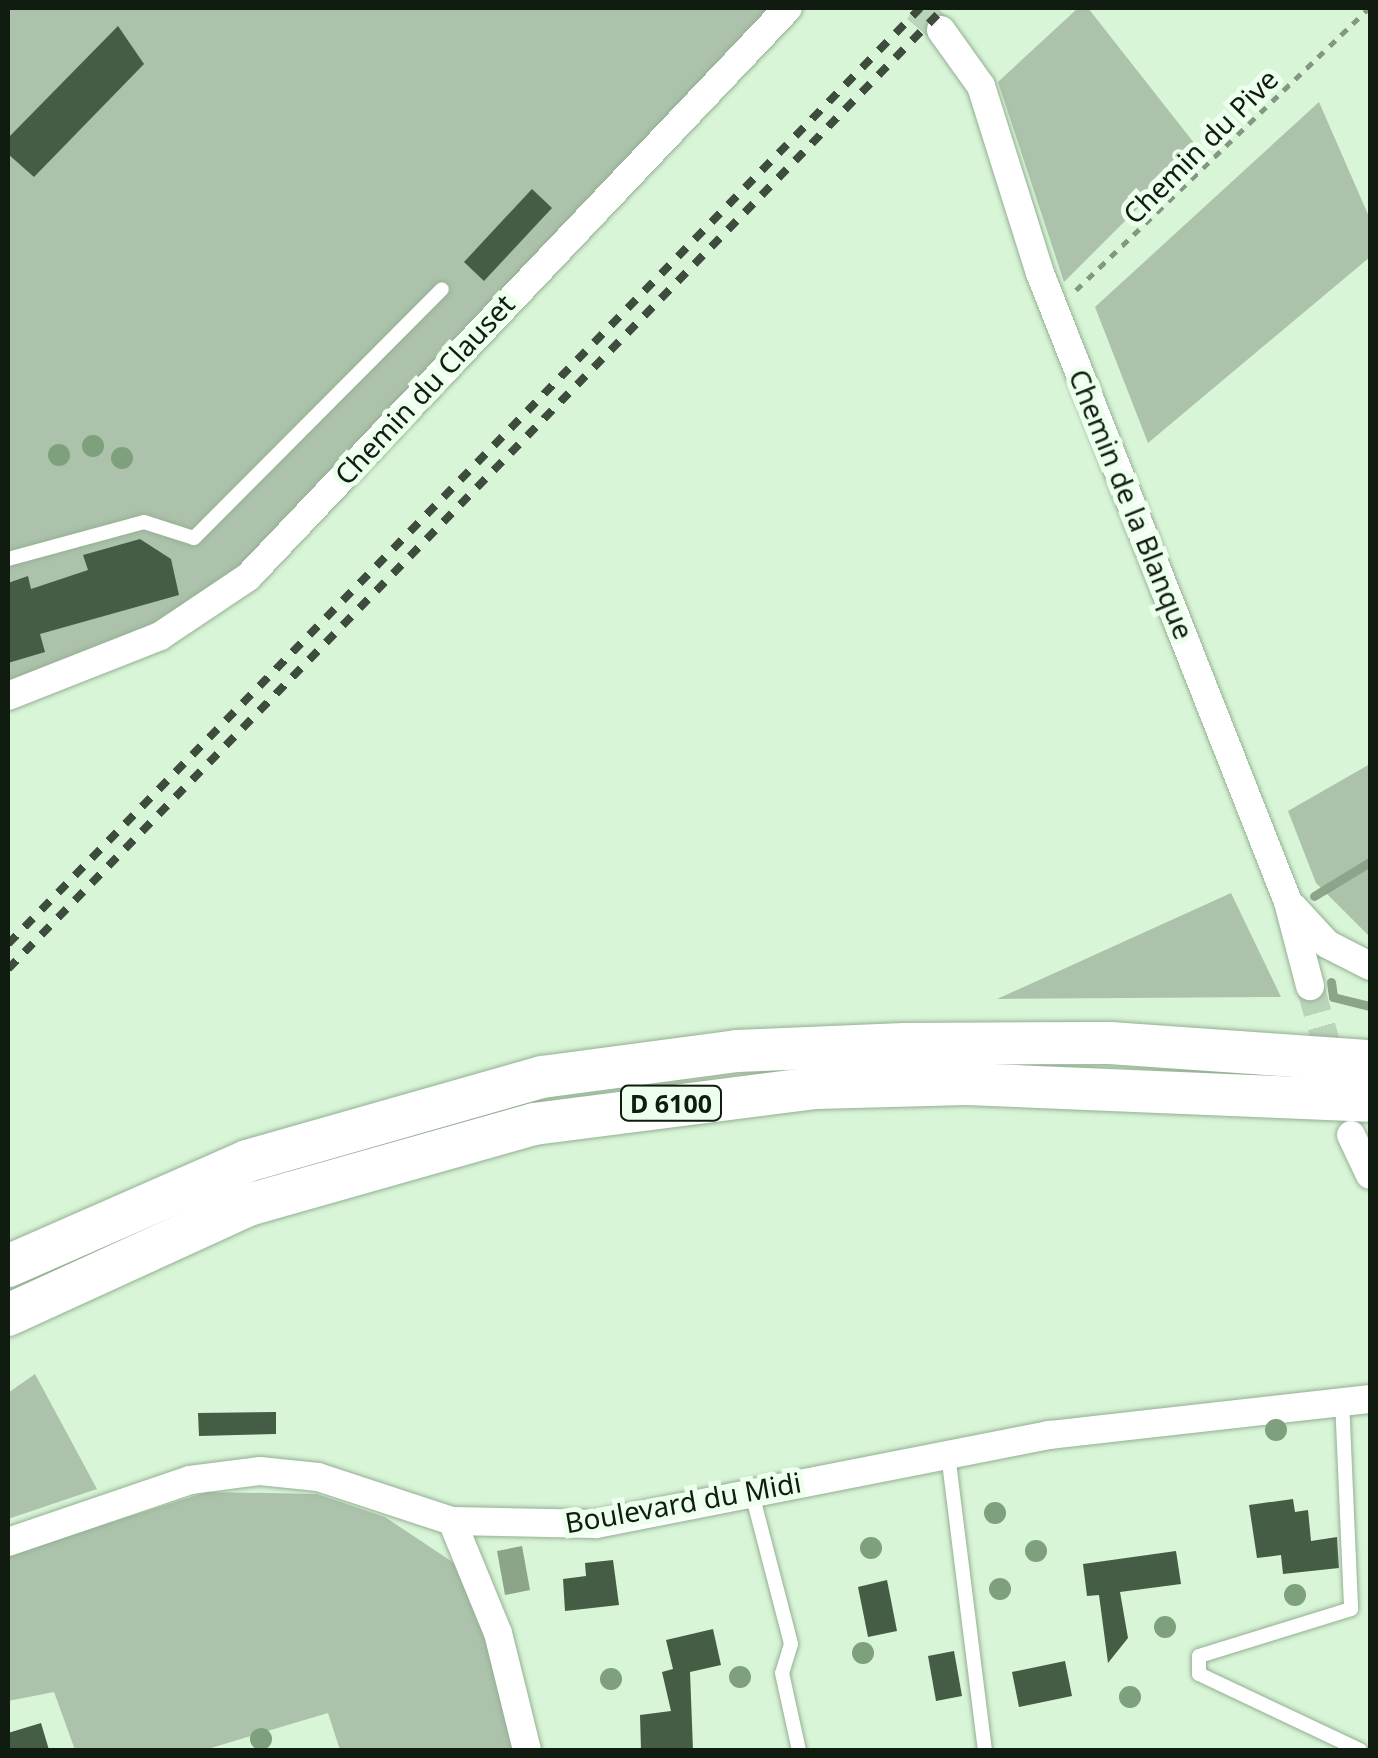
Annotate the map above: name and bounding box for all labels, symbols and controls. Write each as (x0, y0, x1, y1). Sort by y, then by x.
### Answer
street label: Chemin du Pive (1116, 62, 1284, 230)
street label: Chemin du Clauset (327, 287, 521, 491)
street label: Chemin de la Blanque (1062, 364, 1202, 644)
road number: D 6100 (618, 1083, 724, 1123)
street label: Boulevard du Midi (562, 1465, 804, 1539)

